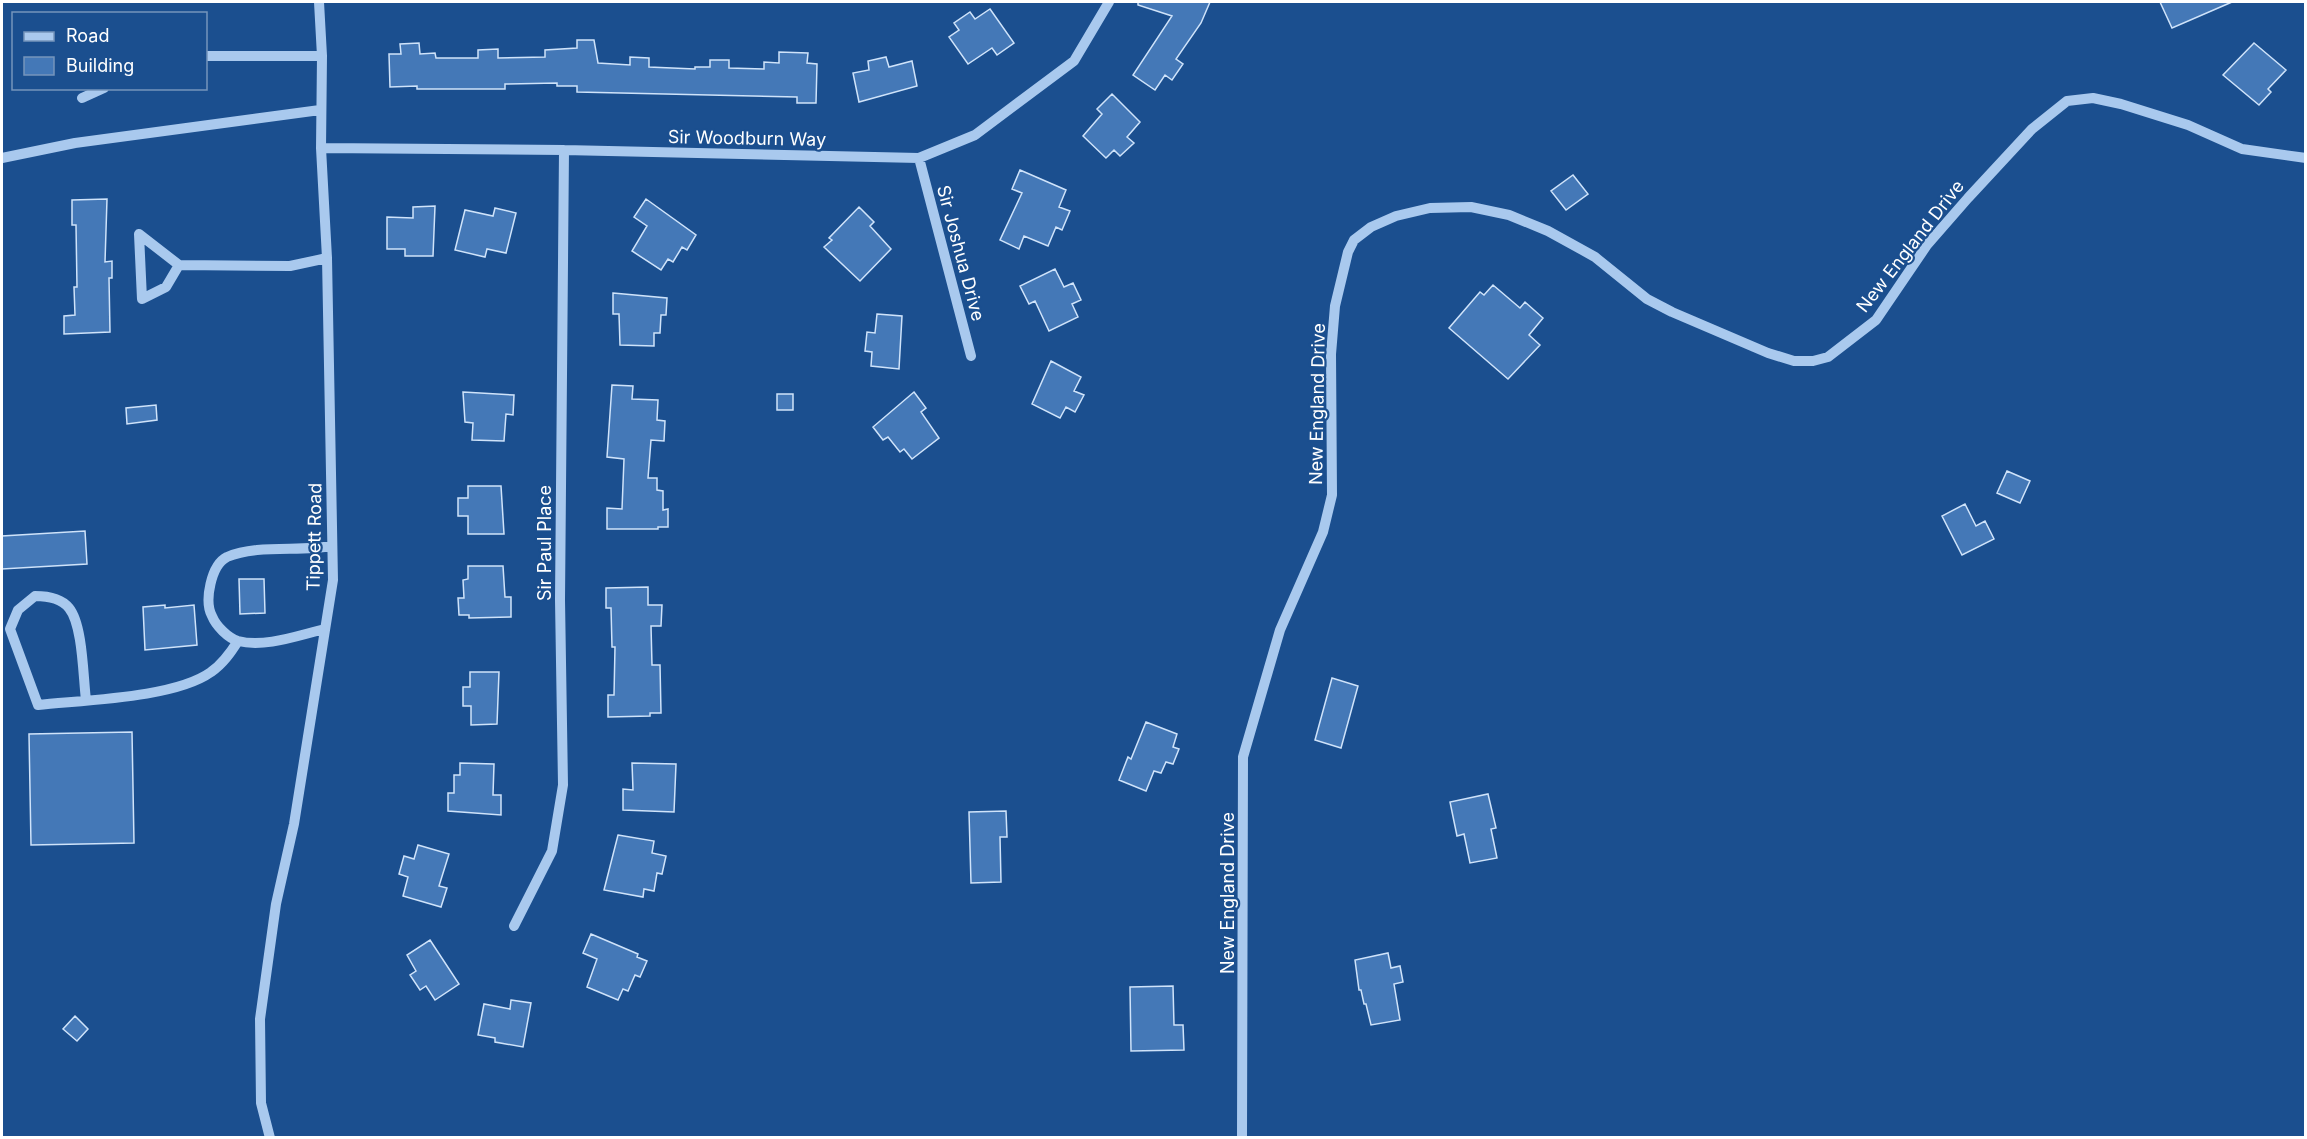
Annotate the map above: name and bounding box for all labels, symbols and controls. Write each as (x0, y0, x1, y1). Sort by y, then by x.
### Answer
legend (12, 12, 207, 90)
text: Road (66, 25, 109, 46)
text: Building (66, 55, 134, 76)
street label: Sir Woodburn Way (668, 126, 826, 150)
street label: New England Drive (1852, 176, 1968, 316)
street label: Sir Joshua Drive (933, 183, 989, 323)
street label: New England Drive (1305, 323, 1329, 485)
street label: Tippett Road (303, 483, 325, 591)
street label: Sir Paul Place (534, 485, 555, 601)
street label: New England Drive (1217, 812, 1238, 974)

